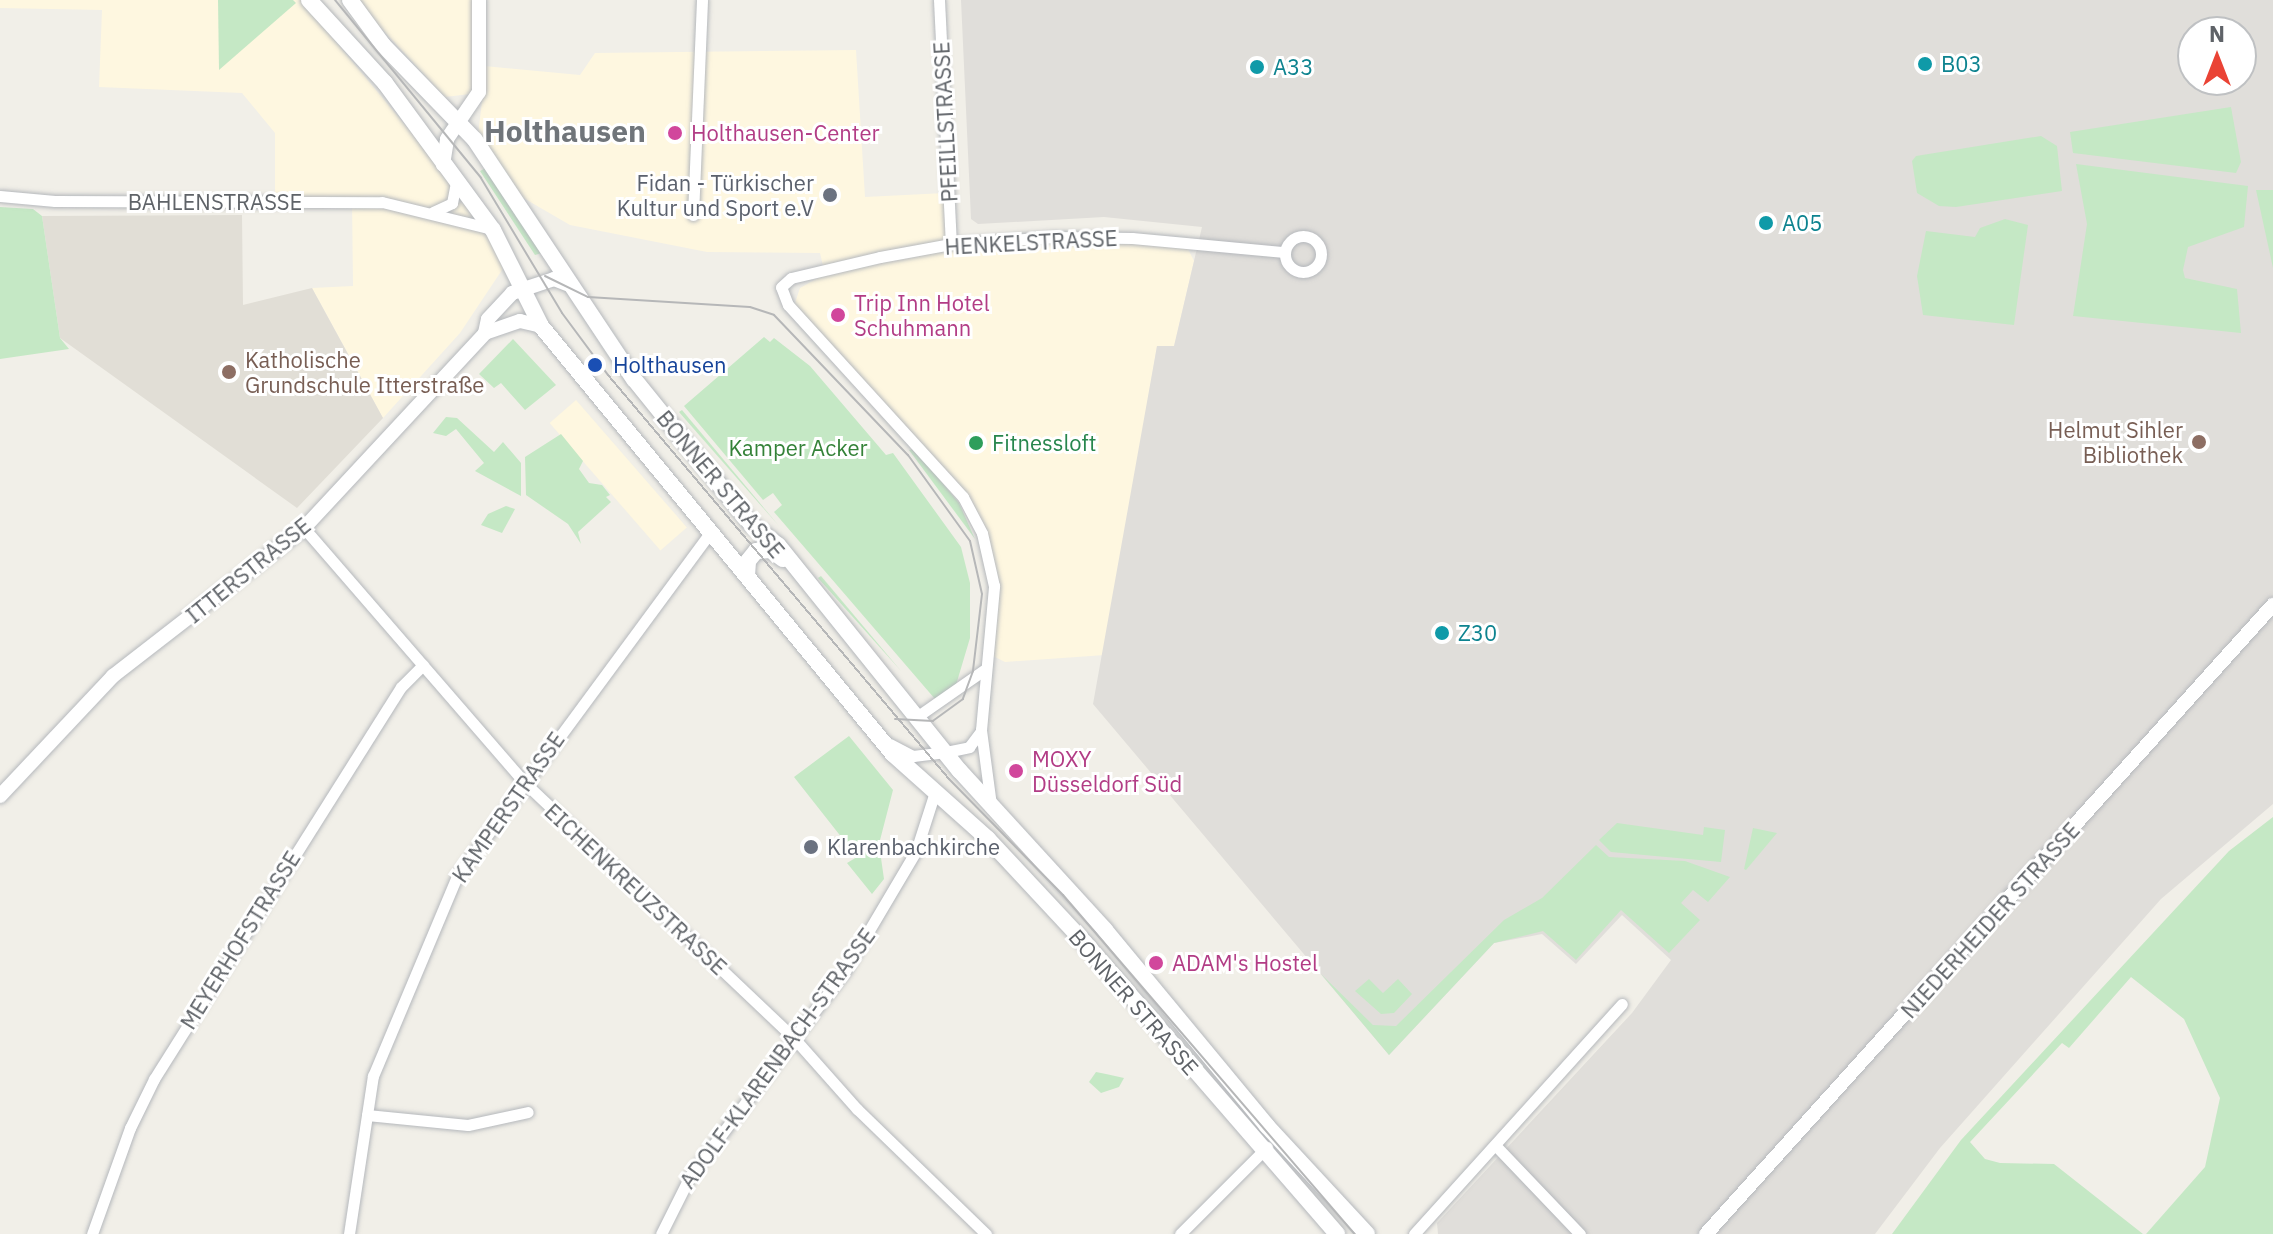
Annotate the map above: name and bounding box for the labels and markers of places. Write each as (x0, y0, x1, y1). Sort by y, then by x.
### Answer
place label: B03 (1941, 51, 1982, 77)
place label: A33 (1273, 54, 1314, 80)
marker: B03 (1916, 55, 1934, 73)
marker: A33 (1248, 58, 1266, 76)
place label: Holthausen-Center (691, 120, 880, 146)
marker: Holthausen-Center (666, 124, 684, 142)
place label: Fidan - Türkischer Kultur und Sport e.V (617, 169, 814, 220)
marker: Fidan - Türkischer Kultur und Sport e.V (821, 186, 839, 204)
place label: A05 (1782, 210, 1823, 236)
marker: A05 (1757, 214, 1775, 232)
place label: Trip Inn Hotel Schuhmann (854, 289, 990, 340)
marker: Trip Inn Hotel Schuhmann (829, 306, 847, 324)
place label: Katholische Grundschule Itterstraße (245, 346, 484, 398)
place label: Holthausen (613, 352, 726, 378)
marker: Holthausen (584, 354, 606, 376)
marker: Katholische Grundschule Itterstraße (220, 363, 238, 381)
place label: Helmut Sihler Bibliothek (2048, 416, 2183, 468)
place label: Fitnessloft (992, 430, 1096, 456)
marker: Helmut Sihler Bibliothek (2190, 433, 2208, 451)
marker: Fitnessloft (967, 434, 985, 452)
place label: Z30 (1458, 620, 1497, 646)
marker: Z30 (1433, 624, 1451, 642)
place label: MOXY Düsseldorf Süd (1032, 745, 1182, 796)
marker: MOXY Düsseldorf Süd (1007, 762, 1025, 780)
place label: Klarenbachkirche (827, 834, 1000, 860)
marker: Klarenbachkirche (802, 838, 820, 856)
place label: ADAM's Hostel (1172, 950, 1318, 976)
marker: ADAM's Hostel (1147, 954, 1165, 972)

